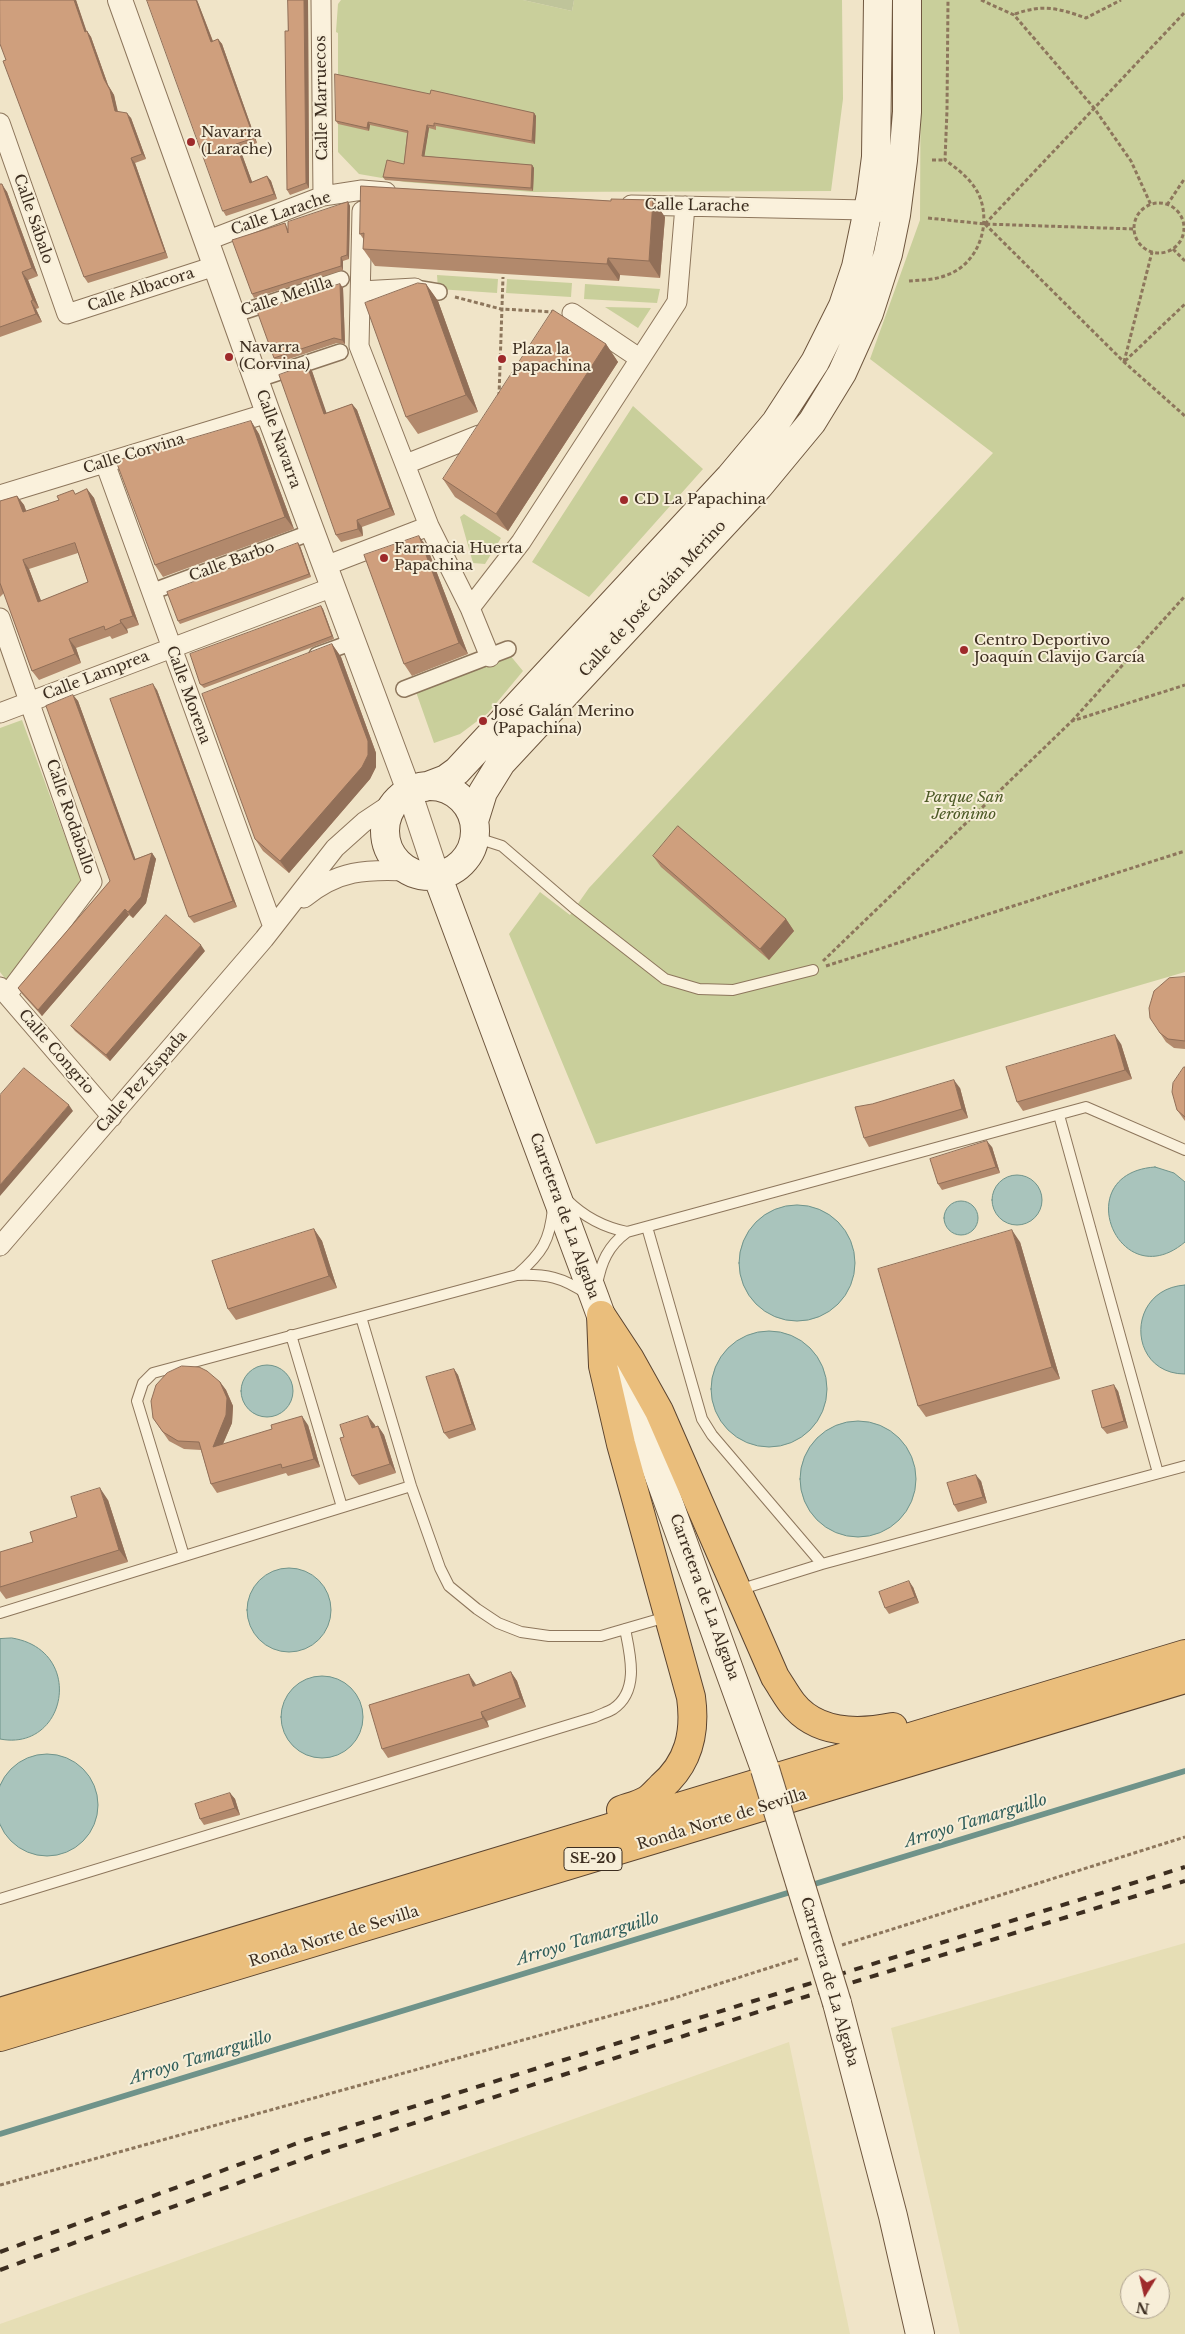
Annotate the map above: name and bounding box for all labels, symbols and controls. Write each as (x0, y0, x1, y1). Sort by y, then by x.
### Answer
street label: Calle Marruecos (312, 35, 332, 161)
place label: Navarra (Larache) (201, 124, 272, 159)
marker: Navarra (Larache) (185, 136, 197, 148)
street label: Calle Sábalo (9, 172, 57, 266)
street label: Calle Larache (229, 188, 333, 240)
street label: Calle Larache (645, 196, 749, 216)
street label: Calle Albacora (85, 264, 197, 316)
street label: Calle Melilla (239, 274, 335, 320)
place label: Navarra (Corvina) (239, 339, 310, 374)
place label: Plaza la papachina (512, 341, 591, 376)
marker: Navarra (Corvina) (223, 351, 235, 363)
marker: Plaza la papachina (496, 353, 508, 365)
street label: Calle Navarra (252, 387, 304, 491)
street label: Calle Corvina (81, 430, 187, 478)
place label: CD La Papachina (634, 491, 766, 509)
marker: CD La Papachina (618, 494, 630, 506)
street label: Calle de José Galán Merino (576, 517, 730, 681)
street label: Calle Barbo (187, 538, 277, 586)
place label: Farmacia Huerta Papachina (394, 540, 523, 575)
marker: Farmacia Huerta Papachina (378, 552, 390, 564)
place label: Centro Deportivo Joaquín Clavijo García (974, 632, 1145, 667)
street label: Calle Morena (162, 644, 214, 746)
marker: Centro Deportivo Joaquín Clavijo García (958, 644, 970, 656)
street label: Calle Lamprea (40, 647, 152, 705)
place label: José Galán Merino (Papachina) (493, 703, 634, 738)
marker: José Galán Merino (Papachina) (477, 715, 489, 727)
street label: Calle Rodaballo (42, 757, 98, 877)
park label: Parque San Jerónimo (924, 789, 1004, 824)
street label: Calle Congrio (14, 1006, 98, 1098)
street label: Calle Pez Espada (93, 1028, 191, 1136)
street label: Carretera de La Algaba (526, 1130, 602, 1302)
street label: Carretera de La Algaba (666, 1511, 742, 1683)
street label: Ronda Norte de Sevilla (635, 1786, 809, 1854)
water label: Arroyo Tamarguillo (902, 1790, 1050, 1852)
road number: SE-20 (564, 1848, 622, 1870)
street label: Carretera de La Algaba (796, 1895, 862, 2069)
street label: Ronda Norte de Sevilla (247, 1903, 421, 1971)
water label: Arroyo Tamarguillo (514, 1908, 662, 1970)
water label: Arroyo Tamarguillo (127, 2027, 275, 2089)
north arrow (1120, 2269, 1170, 2319)
text: N (1135, 2298, 1151, 2318)

